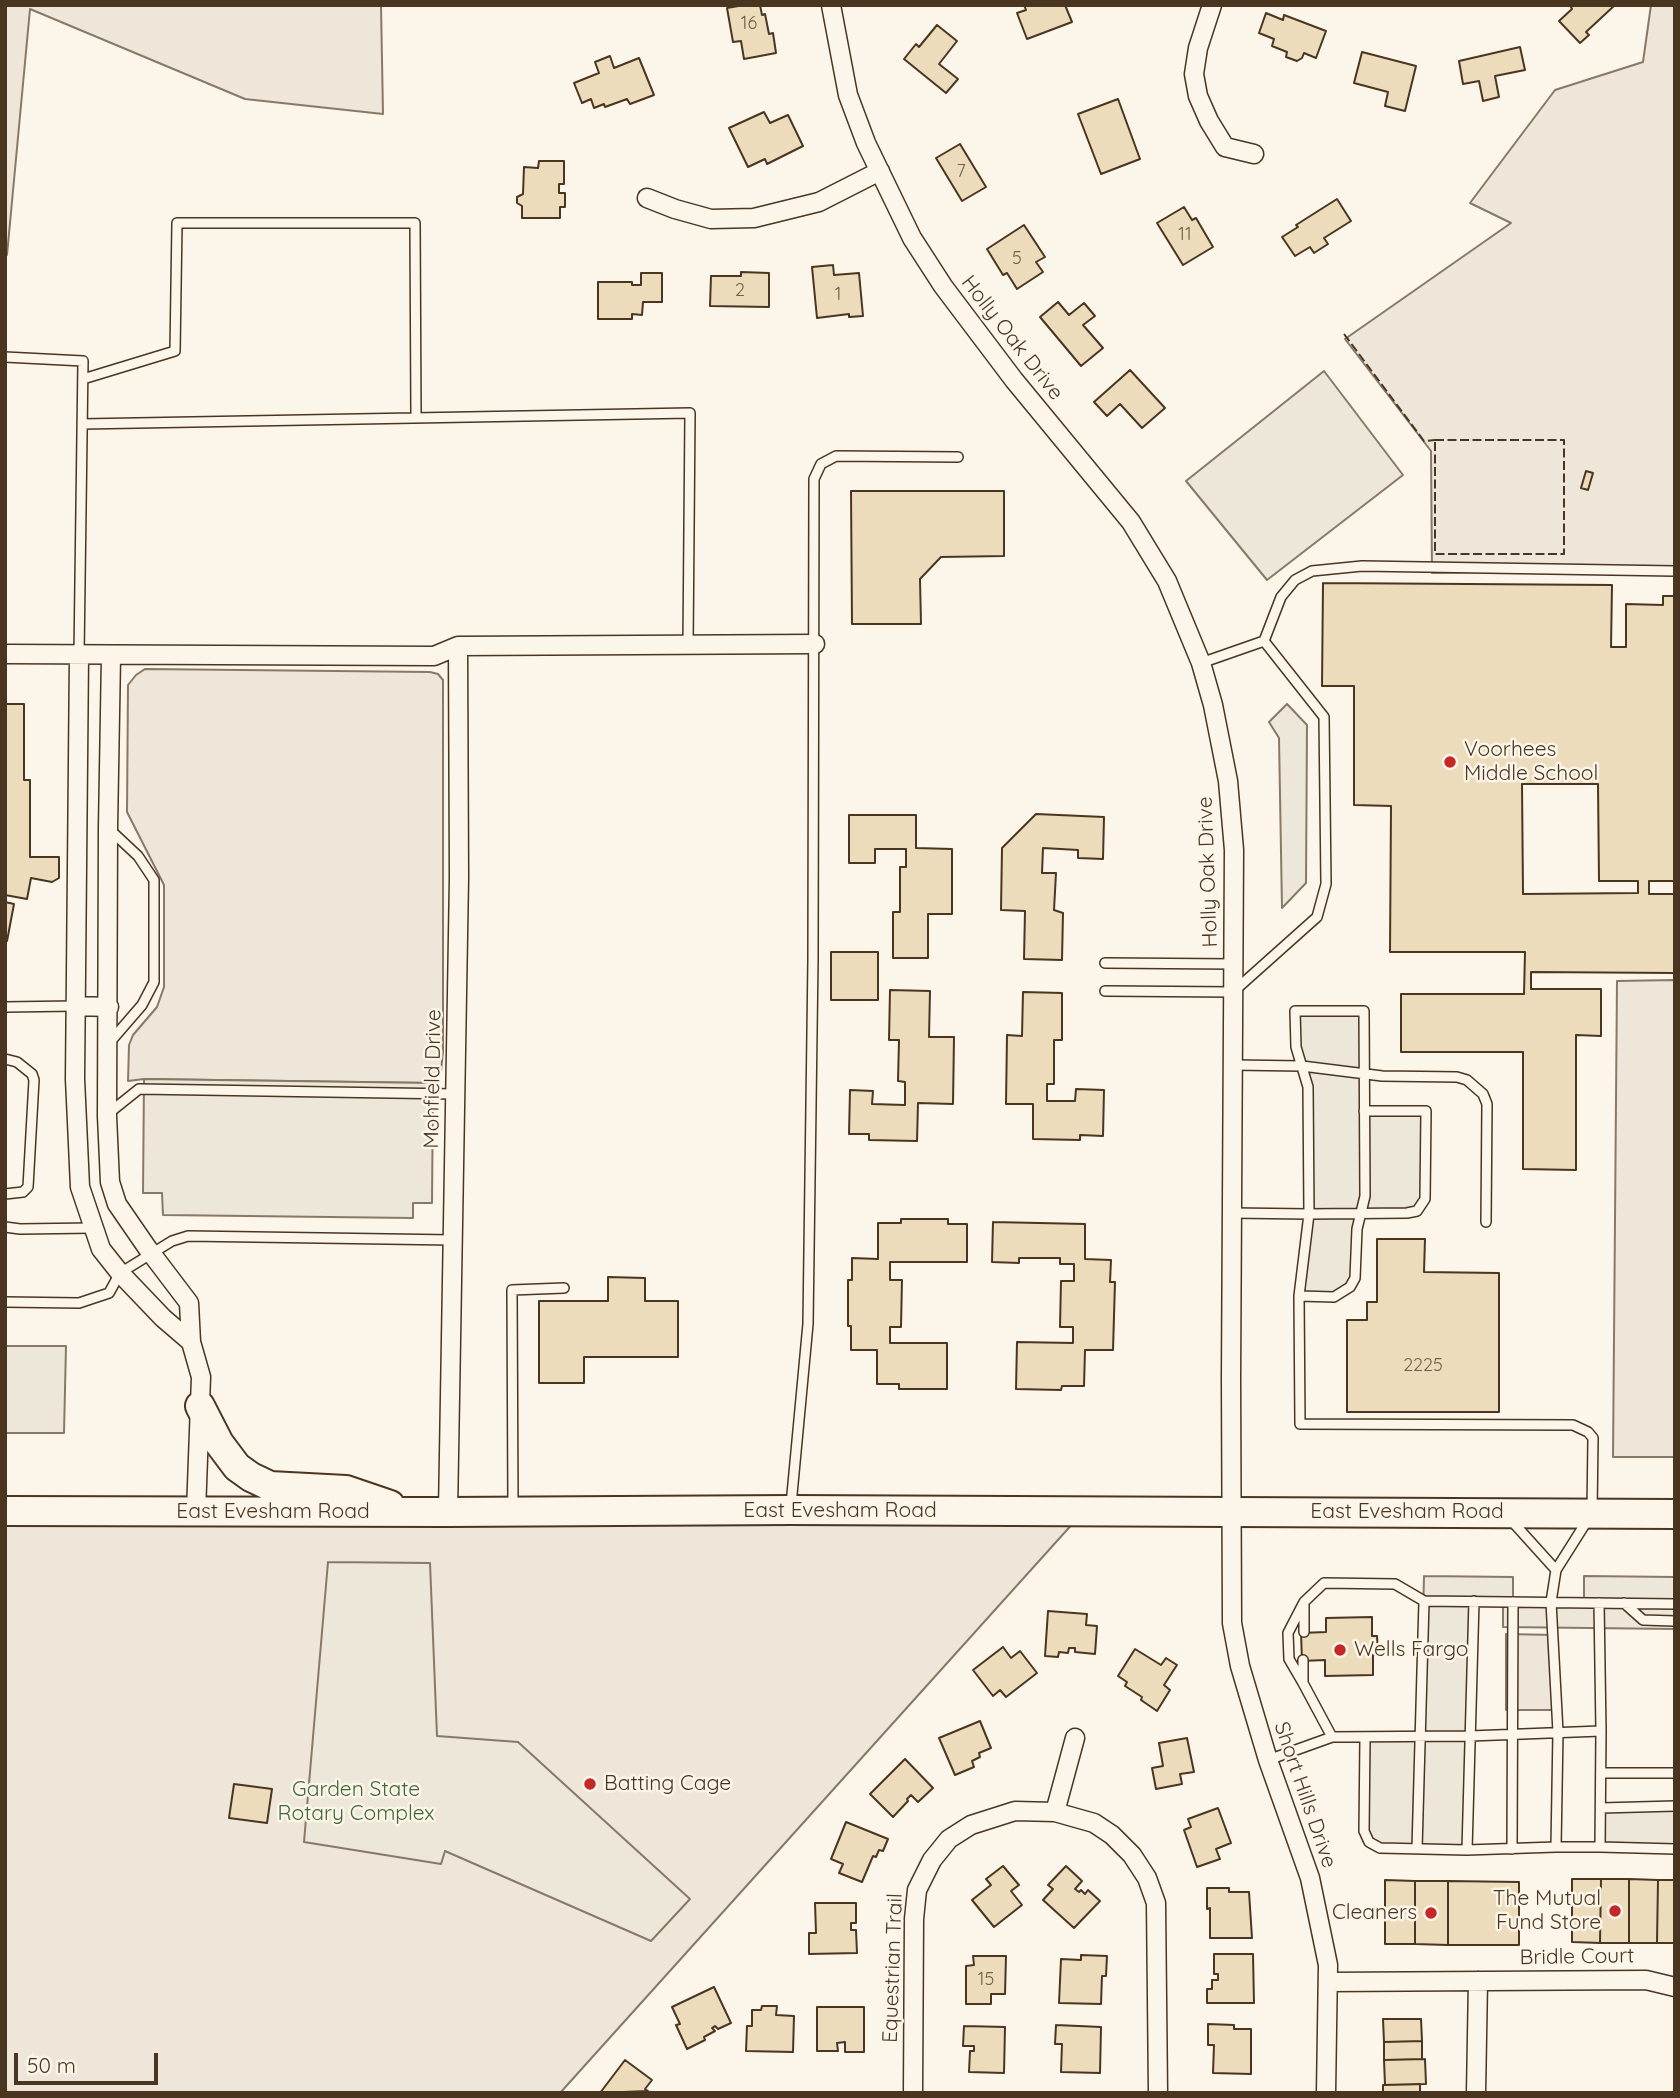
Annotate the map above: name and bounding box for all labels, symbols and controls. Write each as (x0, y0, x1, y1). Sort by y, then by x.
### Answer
house number: 16 (741, 13, 757, 35)
house number: 7 (956, 161, 966, 183)
house number: 11 (1178, 224, 1192, 246)
house number: 5 (1012, 248, 1022, 270)
street label: Holly Oak Drive (956, 271, 1068, 405)
house number: 2 (735, 280, 745, 302)
house number: 1 (835, 284, 841, 306)
place label: Voorhees Middle School (1464, 737, 1598, 787)
marker: Voorhees Middle School (1442, 754, 1458, 770)
street label: Holly Oak Drive (1193, 796, 1223, 948)
street label: Mohfield Drive (419, 1009, 447, 1149)
house number: 2225 (1403, 1355, 1443, 1377)
street label: East Evesham Road (743, 1498, 937, 1524)
street label: East Evesham Road (176, 1499, 370, 1525)
street label: East Evesham Road (1310, 1499, 1504, 1525)
place label: Wells Fargo (1354, 1637, 1468, 1663)
marker: Wells Fargo (1332, 1642, 1348, 1658)
street label: Short Hills Drive (1268, 1719, 1342, 1871)
place label: Batting Cage (604, 1771, 731, 1797)
marker: Batting Cage (582, 1776, 598, 1792)
park label: Garden State Rotary Complex (277, 1777, 435, 1827)
place label: The Mutual Fund Store (1493, 1886, 1601, 1936)
street label: Equestrian Trail (878, 1893, 908, 2043)
place label: Cleaners (1332, 1900, 1417, 1926)
marker: The Mutual Fund Store (1607, 1903, 1623, 1919)
marker: Cleaners (1423, 1905, 1439, 1921)
street label: Bridle Court (1519, 1943, 1635, 1971)
house number: 15 (978, 1969, 994, 1991)
scale bar (18, 2038, 161, 2082)
text: 50 m (27, 2052, 76, 2078)

